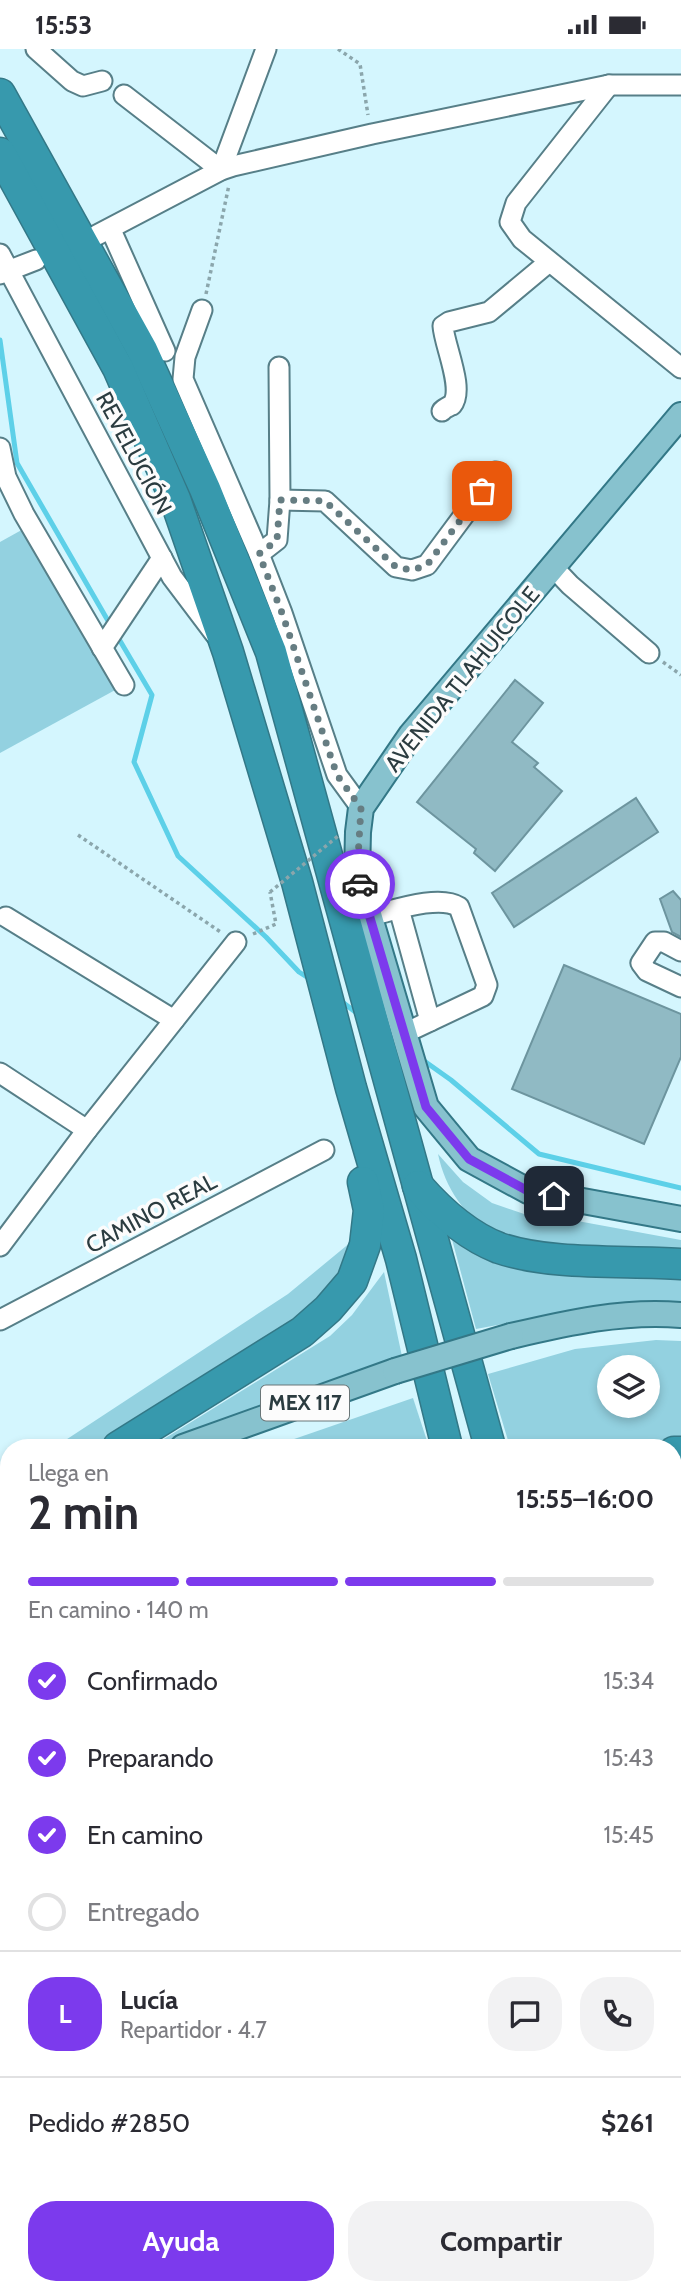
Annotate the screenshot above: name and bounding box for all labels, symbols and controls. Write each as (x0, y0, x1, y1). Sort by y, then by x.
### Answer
text: 15:53 (35, 9, 92, 41)
street label: REVELUCIÓN (90, 387, 178, 519)
pin (452, 461, 512, 521)
icon: bag (463, 472, 501, 510)
street label: AVENIDA TLAHUICOLE (379, 581, 545, 777)
courier (325, 849, 395, 919)
icon: car (341, 865, 379, 903)
pin (524, 1166, 584, 1226)
street label: CAMINO REAL (81, 1167, 222, 1259)
icon: home (535, 1177, 573, 1215)
map controls (597, 1355, 660, 1418)
button: layers (597, 1355, 660, 1418)
road number: MEX 117 (261, 1385, 349, 1421)
text: Llega en (28, 1459, 109, 1487)
text: 15:55–16:00 (516, 1483, 654, 1515)
text: 2 min (28, 1485, 139, 1541)
text: En camino · 140 m (28, 1596, 209, 1624)
icon: check (28, 1662, 66, 1700)
text: Confirmado (87, 1665, 218, 1697)
text: 15:34 (604, 1667, 654, 1695)
icon: check (28, 1739, 66, 1777)
text: Preparando (87, 1742, 214, 1774)
text: 15:43 (604, 1744, 654, 1772)
icon: check (28, 1816, 66, 1854)
text: En camino (87, 1819, 203, 1851)
text: 15:45 (604, 1821, 654, 1849)
text: Entregado (87, 1896, 200, 1928)
button: chat (488, 1977, 562, 2051)
button: phone (580, 1977, 654, 2051)
text: Lucía (120, 1984, 178, 2016)
text: L (58, 1998, 72, 2030)
text: Repartidor · 4.7 (120, 2016, 267, 2044)
text: Pedido #2850 (28, 2107, 190, 2139)
text: $261 (601, 2107, 654, 2139)
button: Ayuda (28, 2201, 334, 2281)
button: Compartir (348, 2201, 654, 2281)

